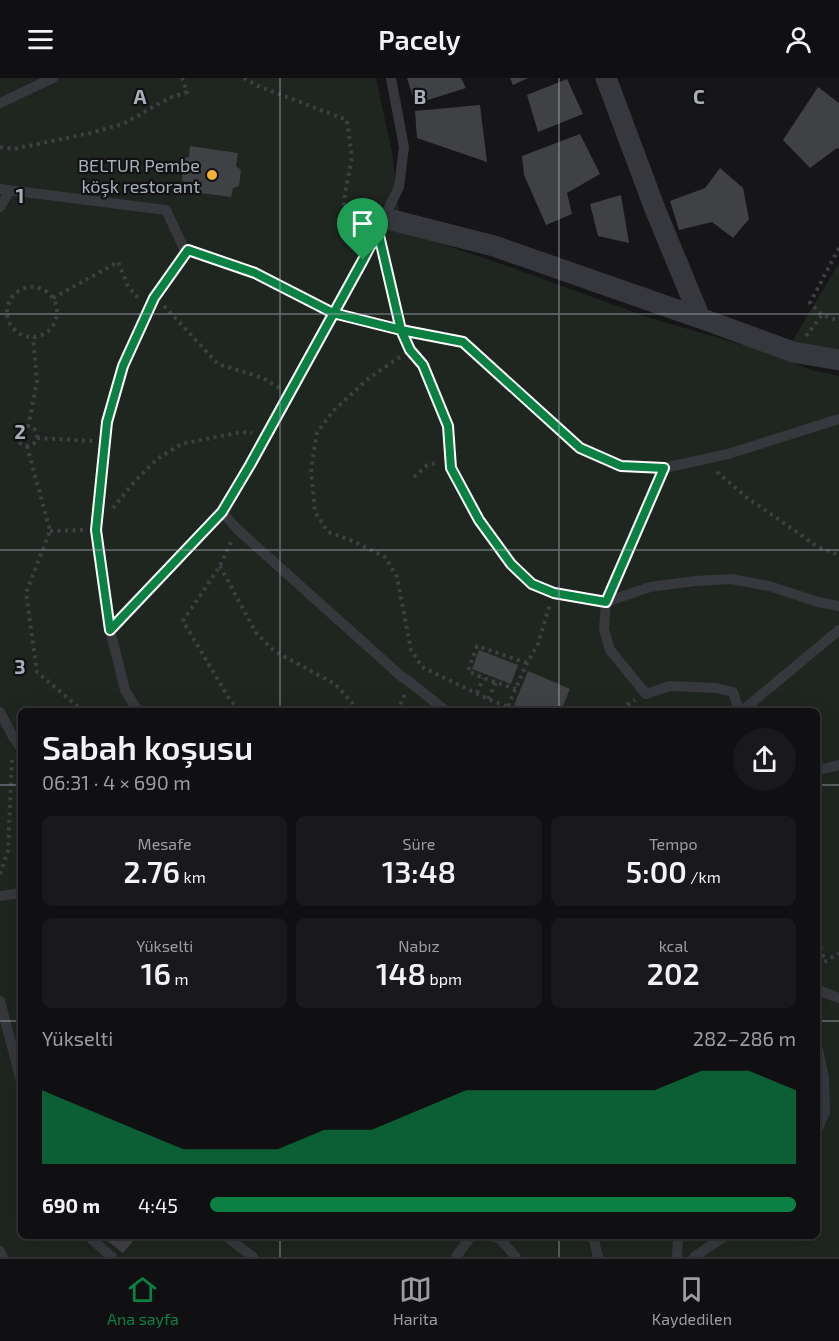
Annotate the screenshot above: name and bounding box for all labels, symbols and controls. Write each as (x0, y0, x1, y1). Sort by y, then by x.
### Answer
icon: menu (24, 23, 57, 56)
text: Pacely (378, 23, 461, 55)
icon: person (782, 23, 815, 56)
text: A (133, 84, 147, 108)
text: B (414, 84, 426, 108)
text: C (693, 84, 705, 108)
place label: BELTUR Pembe köşk restorant (78, 154, 200, 198)
marker: BELTUR Pembe köşk restorant (205, 168, 219, 182)
text: 1 (16, 183, 24, 207)
pin (337, 198, 388, 260)
icon: arrive (346, 207, 379, 240)
text: 2 (14, 419, 26, 443)
text: 3 (14, 654, 26, 678)
text: Sabah koşusu (42, 727, 253, 767)
button: share (733, 728, 796, 791)
text: 06:31 · 4 × 690 m (42, 770, 191, 794)
text: Mesafe (138, 834, 192, 853)
text: Süre (403, 834, 435, 853)
text: Tempo (649, 834, 698, 853)
text: 2.76 (124, 853, 180, 889)
text: 13:48 (382, 853, 456, 889)
text: 5:00 (626, 853, 687, 889)
text: km (180, 867, 206, 886)
text: /km (687, 867, 721, 886)
text: Yükselti (136, 936, 193, 955)
text: Nabız (398, 936, 440, 955)
text: kcal (659, 936, 688, 955)
text: 16 (141, 955, 171, 991)
text: 148 (376, 955, 426, 991)
text: 202 (647, 955, 700, 991)
text: m (171, 969, 188, 988)
text: bpm (426, 969, 462, 988)
text: Yükselti (42, 1026, 113, 1050)
text: 282–286 m (693, 1026, 796, 1050)
text: 690 m (42, 1193, 100, 1217)
text: 4:45 (138, 1193, 178, 1217)
tab: Ana sayfa (107, 1273, 179, 1328)
tab: Harita (393, 1273, 438, 1328)
tab: Kaydedilen (652, 1273, 732, 1328)

